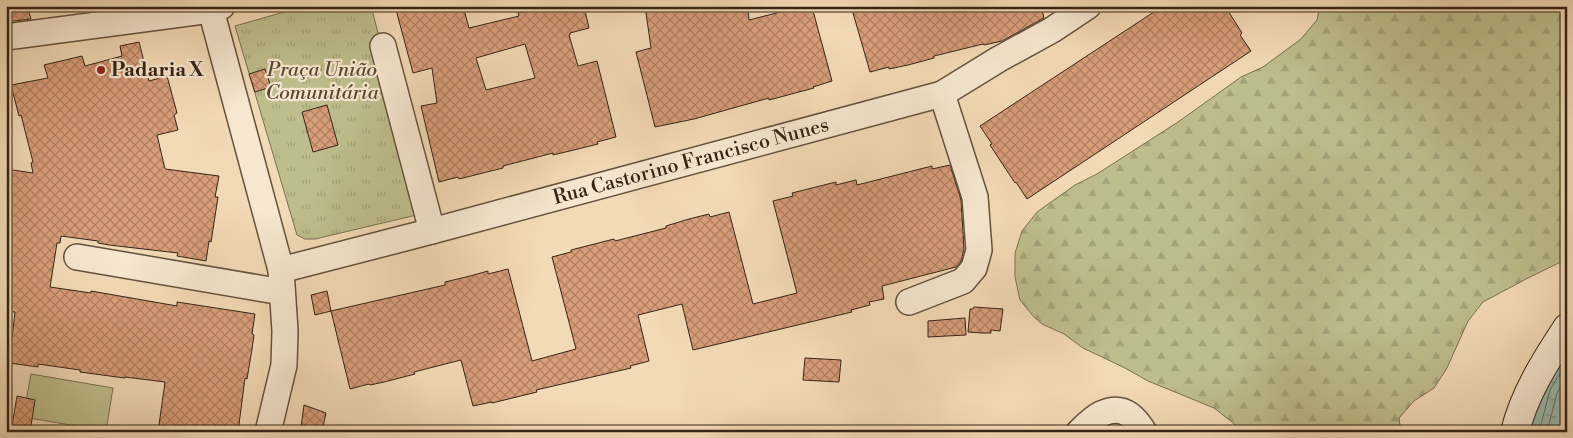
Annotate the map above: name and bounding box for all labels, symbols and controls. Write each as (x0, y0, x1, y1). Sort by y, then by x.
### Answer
place label: Padaria X (111, 58, 204, 83)
park label: Praça União Comunitária (265, 58, 379, 106)
marker: Padaria X (95, 64, 107, 76)
street label: Rua Castorino Francisco Nunes (550, 112, 832, 210)

